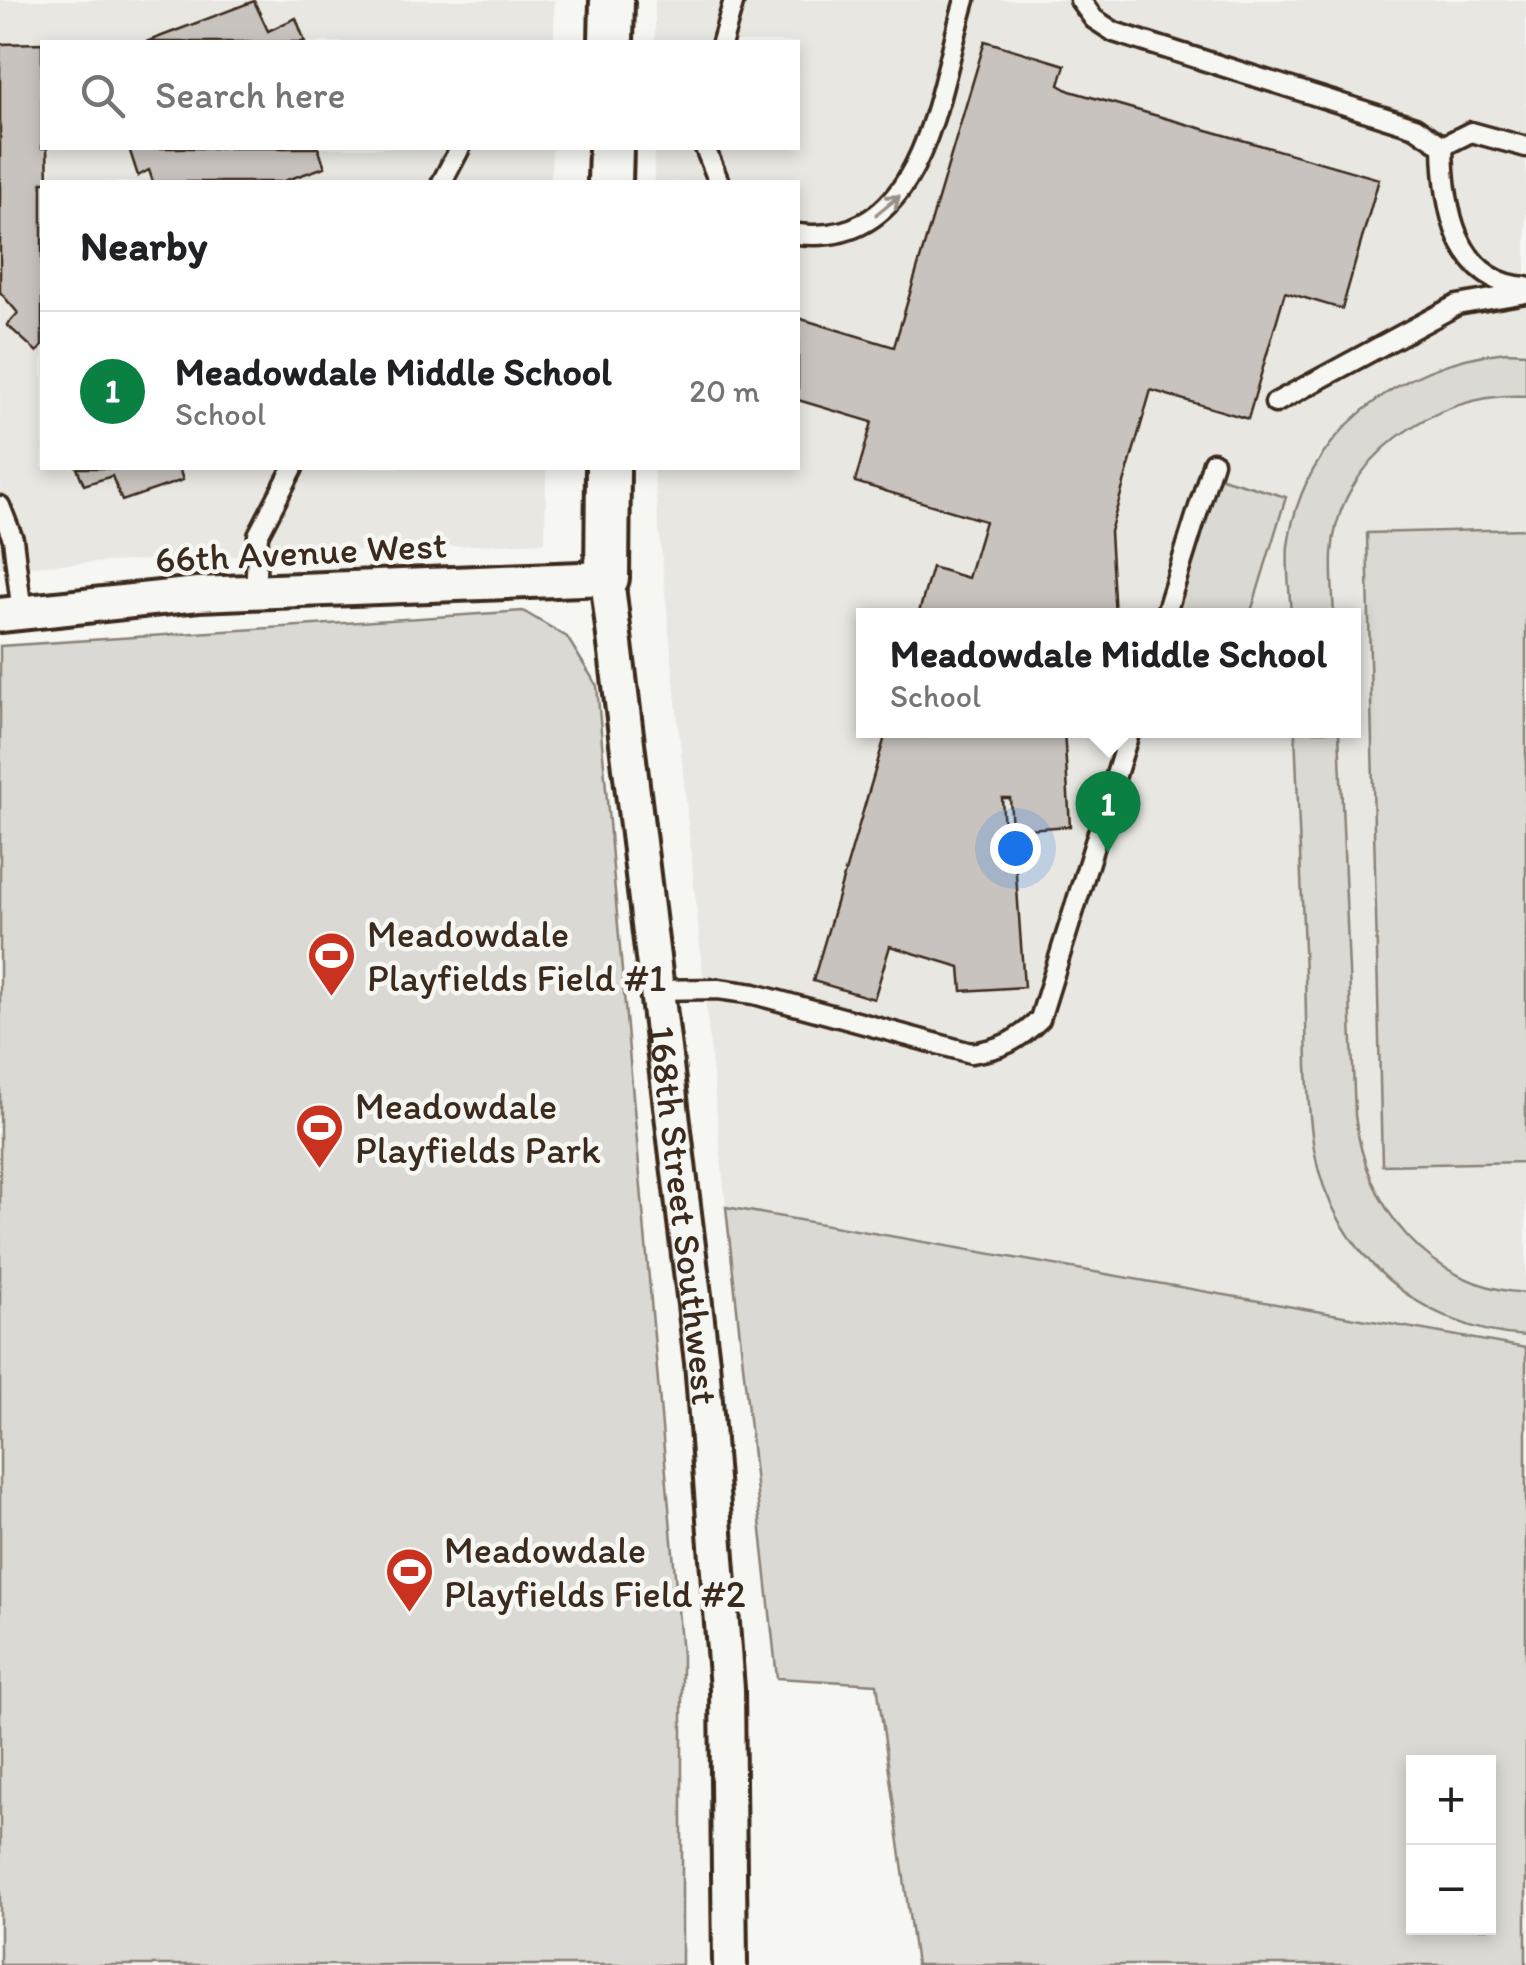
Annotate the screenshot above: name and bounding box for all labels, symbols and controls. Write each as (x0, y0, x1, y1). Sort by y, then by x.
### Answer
search box (40, 40, 800, 150)
icon: search (75, 68, 130, 123)
text: Search here (155, 72, 346, 118)
one-way arrow (874, 195, 900, 217)
text: Nearby (80, 220, 207, 271)
text: Meadowdale Middle School (175, 349, 612, 395)
text: 1 (105, 372, 120, 410)
text: 20 m (689, 372, 760, 410)
text: School (175, 395, 266, 433)
street label: 66th Avenue West (154, 521, 448, 583)
popup (856, 608, 1361, 738)
text: Meadowdale Middle School (890, 631, 1327, 677)
text: School (890, 677, 981, 715)
pin: 1 (1076, 770, 1140, 853)
your location (990, 823, 1041, 874)
place label: Meadowdale Playfields Field #1 (367, 911, 666, 1001)
sports icon: Meadowdale Playfields Field #1 (306, 930, 358, 998)
street label: 168th Street Southwest (638, 1022, 728, 1407)
place label: Meadowdale Playfields Park (355, 1083, 601, 1173)
sports icon: Meadowdale Playfields Park (294, 1102, 346, 1170)
place label: Meadowdale Playfields Field #2 (444, 1527, 746, 1617)
sports icon: Meadowdale Playfields Field #2 (383, 1546, 435, 1614)
map controls (1406, 1755, 1496, 1935)
button: + (1406, 1755, 1496, 1845)
button: − (1406, 1845, 1496, 1935)

